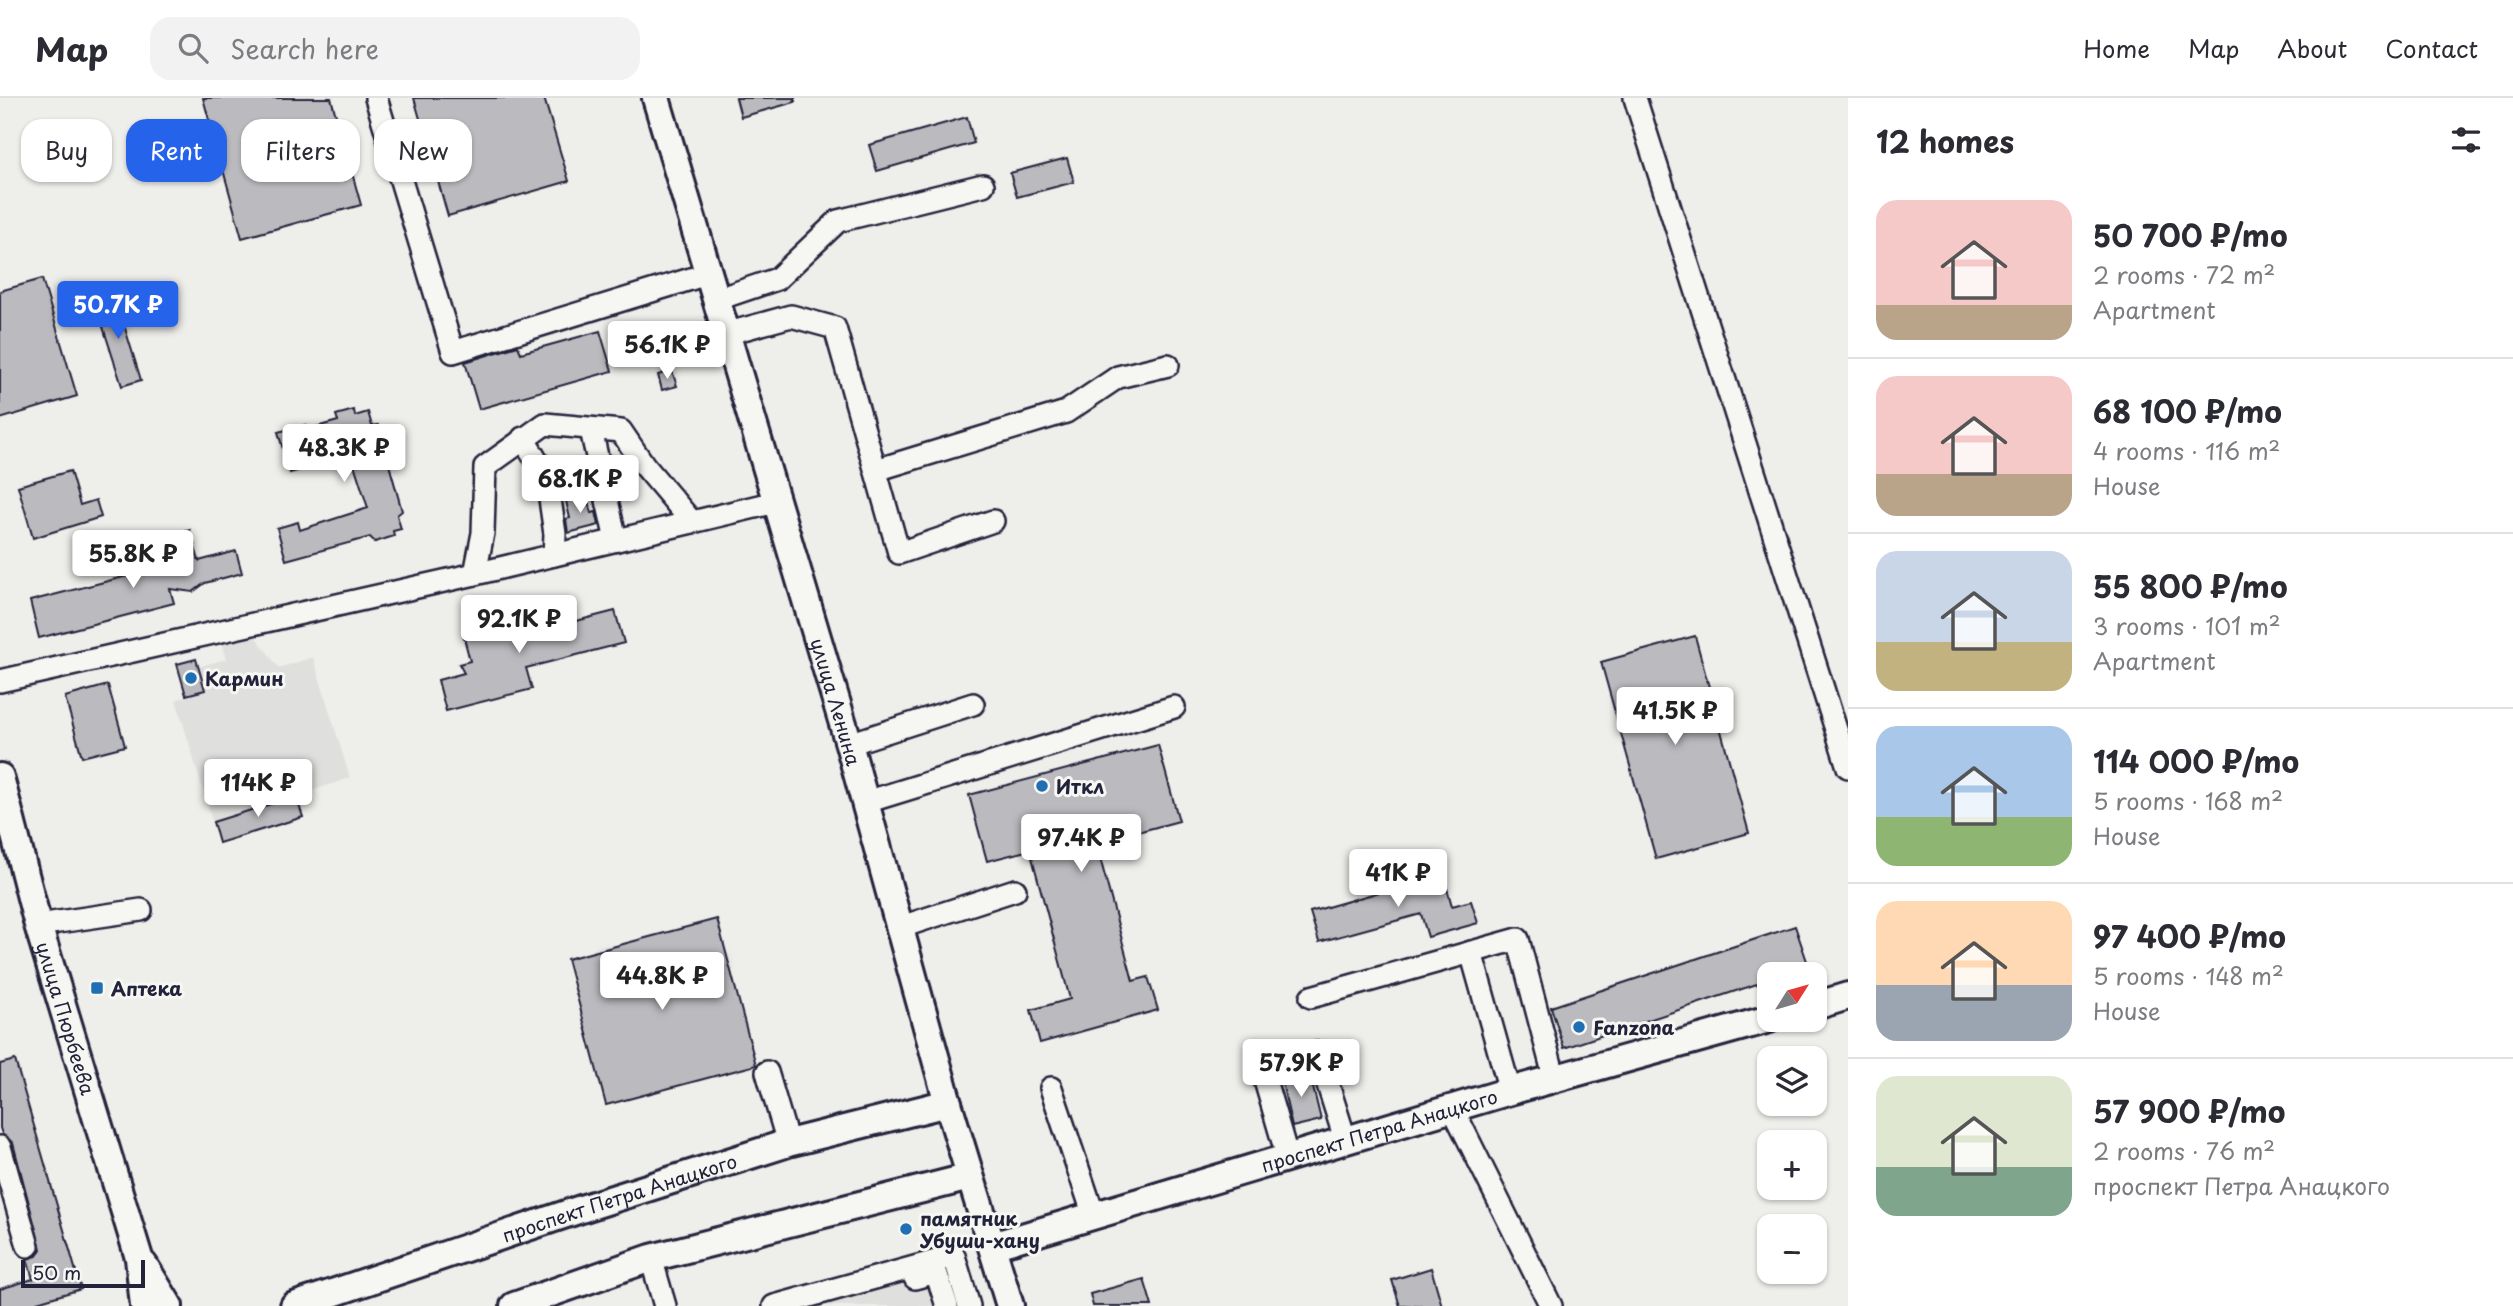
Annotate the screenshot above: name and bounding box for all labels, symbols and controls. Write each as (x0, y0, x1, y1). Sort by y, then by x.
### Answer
search box (150, 17, 640, 80)
text: Map (35, 23, 108, 73)
icon: search (174, 29, 212, 67)
text: Search here (230, 29, 379, 68)
text: Home (2083, 30, 2150, 66)
text: Map (2188, 30, 2239, 66)
text: About (2277, 30, 2347, 66)
text: Contact (2385, 30, 2478, 66)
text: 12 homes (1876, 118, 2014, 163)
chip: Buy (21, 119, 112, 182)
chip: Rent (126, 119, 227, 182)
chip: Filters (241, 119, 360, 182)
chip: New (374, 119, 472, 182)
icon: filters (2447, 121, 2485, 159)
text: 50 700 ₽/mo (2093, 212, 2288, 257)
icon: home (1932, 228, 2016, 312)
text: 2 rooms · 72 m² (2093, 257, 2275, 292)
pin: 50.7K ₽ (53, 282, 183, 341)
text: 50.7K ₽ (73, 286, 163, 321)
text: Apartment (2093, 292, 2216, 327)
pin: 56.1K ₽ (602, 322, 732, 381)
text: 56.1K ₽ (624, 326, 710, 361)
text: 68 100 ₽/mo (2093, 388, 2282, 433)
icon: home (1932, 404, 2016, 488)
pin: 48.3K ₽ (279, 424, 409, 484)
text: 48.3K ₽ (298, 429, 390, 464)
text: 4 rooms · 116 m² (2093, 433, 2280, 468)
pin: 68.1K ₽ (515, 456, 645, 515)
text: 68.1K ₽ (538, 460, 622, 495)
text: House (2093, 468, 2160, 503)
pin: 55.8K ₽ (68, 531, 198, 590)
text: 55.8K ₽ (88, 535, 178, 570)
text: 55 800 ₽/mo (2093, 563, 2288, 608)
icon: home (1932, 579, 2016, 663)
pin: 92.1K ₽ (454, 596, 584, 655)
text: 92.1K ₽ (477, 600, 561, 635)
text: 3 rooms · 101 m² (2093, 608, 2281, 643)
street label: улица Ленина (804, 634, 868, 769)
text: Apartment (2093, 643, 2216, 678)
place label: Кармин (205, 664, 284, 692)
marker: Кармин (183, 670, 199, 686)
pin: 41.5K ₽ (1610, 688, 1740, 747)
text: 41.5K ₽ (1633, 692, 1717, 727)
text: 114 000 ₽/mo (2093, 738, 2299, 783)
icon: home (1932, 754, 2016, 838)
pin: 114K ₽ (201, 760, 315, 819)
text: 114K ₽ (220, 764, 296, 799)
place label: Иткл (1056, 772, 1105, 800)
marker: Иткл (1034, 778, 1050, 794)
text: 5 rooms · 168 m² (2093, 783, 2283, 818)
pin: 97.4K ₽ (1016, 814, 1146, 874)
text: House (2093, 818, 2160, 853)
text: 97.4K ₽ (1037, 819, 1125, 854)
pin: 41K ₽ (1349, 850, 1447, 909)
text: 41K ₽ (1365, 854, 1431, 889)
text: 97 400 ₽/mo (2093, 913, 2286, 958)
icon: home (1932, 929, 2016, 1013)
street label: улица Пюрбеева (30, 938, 103, 1098)
pin: 44.8K ₽ (597, 953, 727, 1012)
text: 44.8K ₽ (616, 957, 708, 992)
text: 5 rooms · 148 m² (2093, 958, 2284, 993)
north arrow (1757, 962, 1827, 1032)
map controls (1757, 962, 1827, 1284)
place label: Аптека (111, 974, 182, 1002)
marker: Аптека (89, 980, 105, 996)
text: House (2093, 993, 2160, 1028)
place label: Fanzona (1593, 1013, 1675, 1041)
marker: Fanzona (1571, 1019, 1587, 1035)
pin: 57.9K ₽ (1236, 1040, 1366, 1099)
text: 57.9K ₽ (1259, 1044, 1343, 1079)
button: layers (1757, 1046, 1827, 1116)
street label: проспект Петра Анацкого (1257, 1082, 1501, 1179)
text: 57 900 ₽/mo (2093, 1088, 2285, 1133)
icon: home (1932, 1104, 2016, 1188)
button: + (1757, 1130, 1827, 1200)
text: 2 rooms · 76 m² (2093, 1133, 2275, 1168)
street label: проспект Петра Анацкого (498, 1146, 740, 1249)
text: проспект Петра Анацкого (2093, 1168, 2390, 1203)
place label: памятник Убуши-хану (919, 1204, 1040, 1254)
button: − (1757, 1214, 1827, 1284)
marker: памятник Убуши-хану (898, 1221, 914, 1237)
scale bar (21, 1257, 145, 1289)
text: 50 m (32, 1258, 81, 1286)

